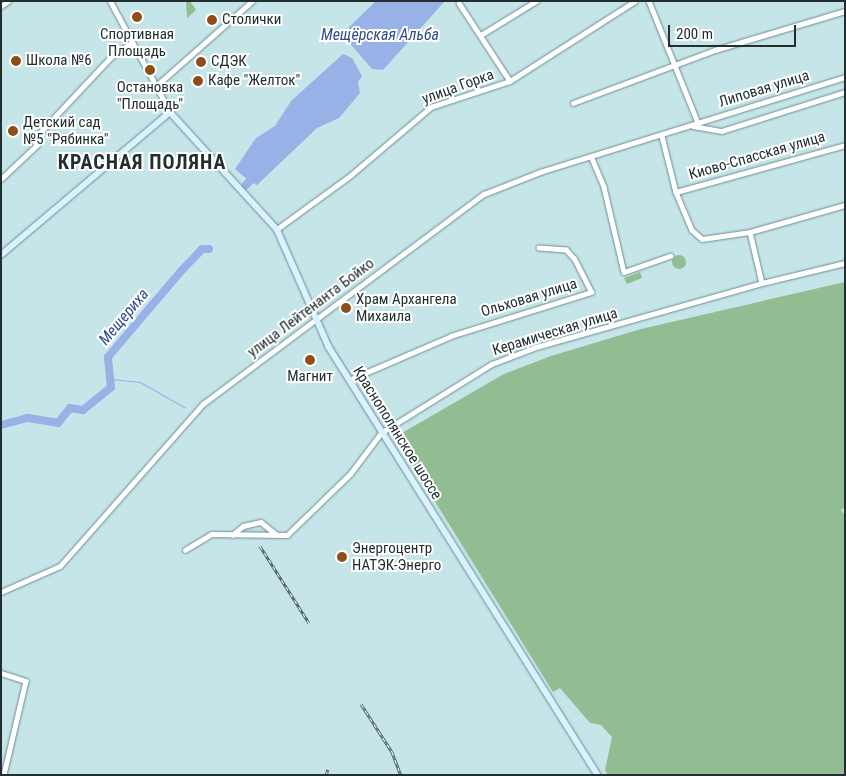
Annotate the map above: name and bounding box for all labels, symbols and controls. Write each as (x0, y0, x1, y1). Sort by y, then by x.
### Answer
marker: Спортивная Площадь (131, 11, 143, 23)
place label: Столички (222, 11, 281, 29)
marker: Столички (206, 14, 218, 26)
scale bar (671, 15, 798, 47)
place label: Спортивная Площадь (100, 25, 174, 60)
water label: Мещёрская Альба (321, 25, 439, 45)
text: 200 m (676, 25, 713, 43)
place label: Школа №6 (26, 52, 92, 70)
place label: СДЭК (211, 53, 247, 71)
marker: Школа №6 (10, 55, 22, 67)
marker: СДЭК (195, 56, 207, 68)
marker: Остановка "Площадь" (144, 64, 156, 76)
street label: улица Горка (420, 66, 496, 108)
street label: Липовая улица (717, 67, 811, 111)
place label: Кафе "Желток" (208, 72, 300, 90)
marker: Кафе "Желток" (192, 75, 204, 87)
place label: Остановка "Площадь" (117, 78, 183, 113)
place label: Детский сад №5 "Рябинка" (23, 113, 109, 148)
marker: Детский сад №5 "Рябинка" (7, 125, 19, 137)
street label: Киово-Спасская улица (687, 128, 827, 184)
district label: КРАСНАЯ ПОЛЯНА (56, 150, 228, 174)
street label: улица Лейтенанта Бойко (244, 255, 378, 361)
street label: Ольховая улица (479, 275, 579, 321)
water label: Мещериха (95, 285, 153, 349)
place label: Храм Архангела Михаила (356, 290, 457, 325)
marker: Храм Архангела Михаила (340, 302, 352, 314)
street label: Керамическая улица (490, 304, 620, 360)
marker: Магнит (304, 354, 316, 366)
street label: Краснополянское шоссе (349, 363, 445, 503)
place label: Магнит (287, 368, 333, 386)
place label: Энергоцентр НАТЭК-Энерго (352, 539, 441, 574)
marker: Энергоцентр НАТЭК-Энерго (336, 551, 348, 563)

